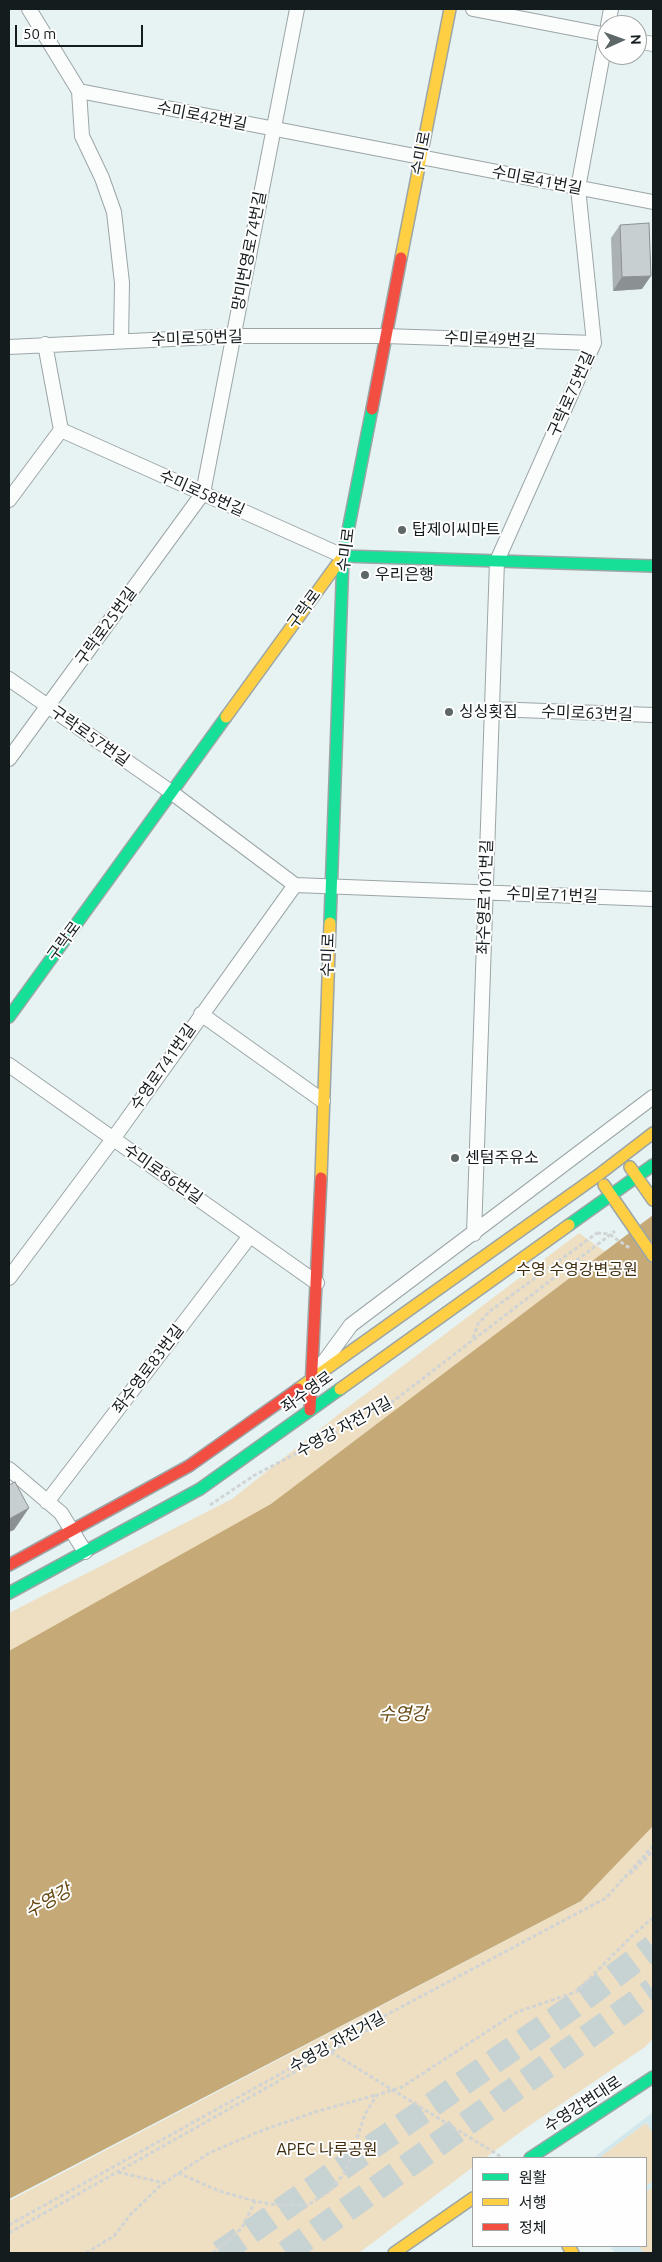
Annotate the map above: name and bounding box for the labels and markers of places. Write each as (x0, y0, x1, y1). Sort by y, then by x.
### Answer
place label: 탑제이씨마트 (412, 520, 500, 540)
marker: 탑제이씨마트 (396, 524, 408, 536)
place label: 우리은행 (375, 565, 434, 585)
marker: 우리은행 (359, 569, 371, 581)
place label: 싱싱횟집 (459, 702, 518, 722)
marker: 싱싱횟집 (443, 706, 455, 718)
place label: 센텀주유소 (465, 1148, 539, 1168)
marker: 센텀주유소 (449, 1152, 461, 1164)

